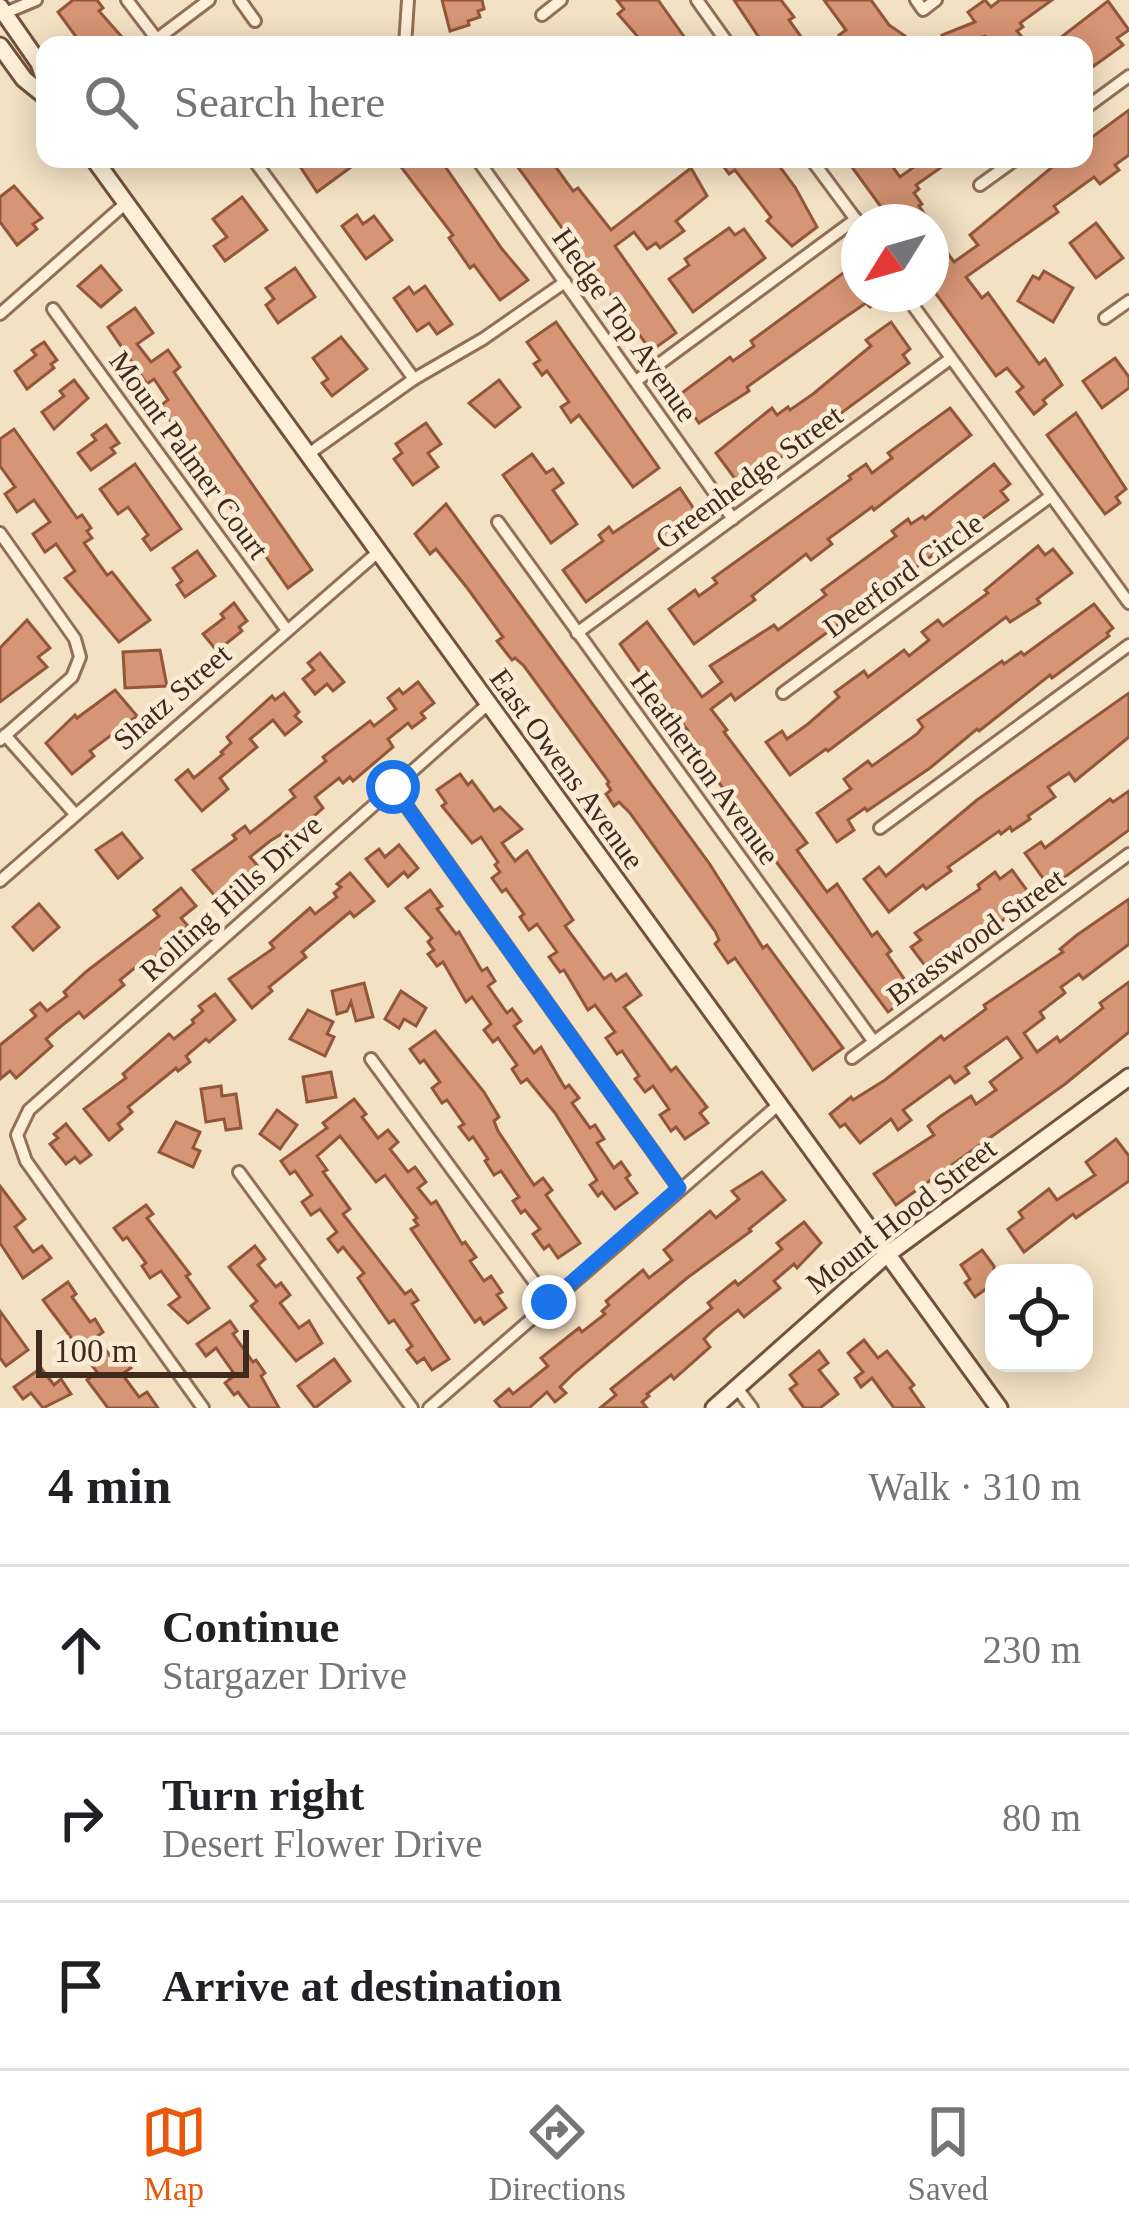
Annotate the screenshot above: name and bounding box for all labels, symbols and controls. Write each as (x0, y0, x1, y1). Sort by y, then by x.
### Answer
search box (36, 36, 1093, 168)
icon: search (78, 69, 144, 135)
text: Search here (174, 77, 385, 127)
north arrow (841, 204, 949, 312)
street label: Hedge Top Avenue (546, 222, 704, 428)
street label: Mount Palmer Court (103, 345, 276, 565)
street label: Greenhedge Street (649, 398, 849, 555)
street label: Deerford Circle (817, 506, 989, 644)
street label: Shatz Street (106, 636, 237, 756)
street label: East Owens Avenue (484, 662, 651, 875)
street label: Heatherton Avenue (624, 665, 786, 871)
route start (366, 760, 420, 814)
street label: Rolling Hills Drive (134, 808, 328, 987)
street label: Brasswood Street (881, 861, 1071, 1012)
street label: Mount Hood Street (799, 1131, 1003, 1300)
map controls (985, 1264, 1093, 1372)
button: locate (985, 1264, 1093, 1372)
route end (522, 1275, 576, 1329)
scale bar (36, 1324, 249, 1377)
text: 100 m (54, 1333, 137, 1369)
text: 4 min (48, 1458, 171, 1514)
text: Walk · 310 m (869, 1465, 1081, 1508)
text: Continue (162, 1602, 340, 1652)
icon: ahead (48, 1617, 114, 1683)
text: 230 m (982, 1628, 1081, 1671)
text: Stargazer Drive (162, 1654, 407, 1697)
text: Turn right (162, 1770, 364, 1820)
icon: right (48, 1785, 114, 1851)
text: 80 m (1002, 1796, 1081, 1839)
text: Desert Flower Drive (162, 1822, 483, 1865)
icon: arrive (48, 1953, 114, 2019)
text: Arrive at destination (162, 1961, 562, 2011)
tab: Map (141, 2099, 207, 2208)
tab: Directions (488, 2099, 626, 2208)
tab: Saved (908, 2099, 988, 2208)

